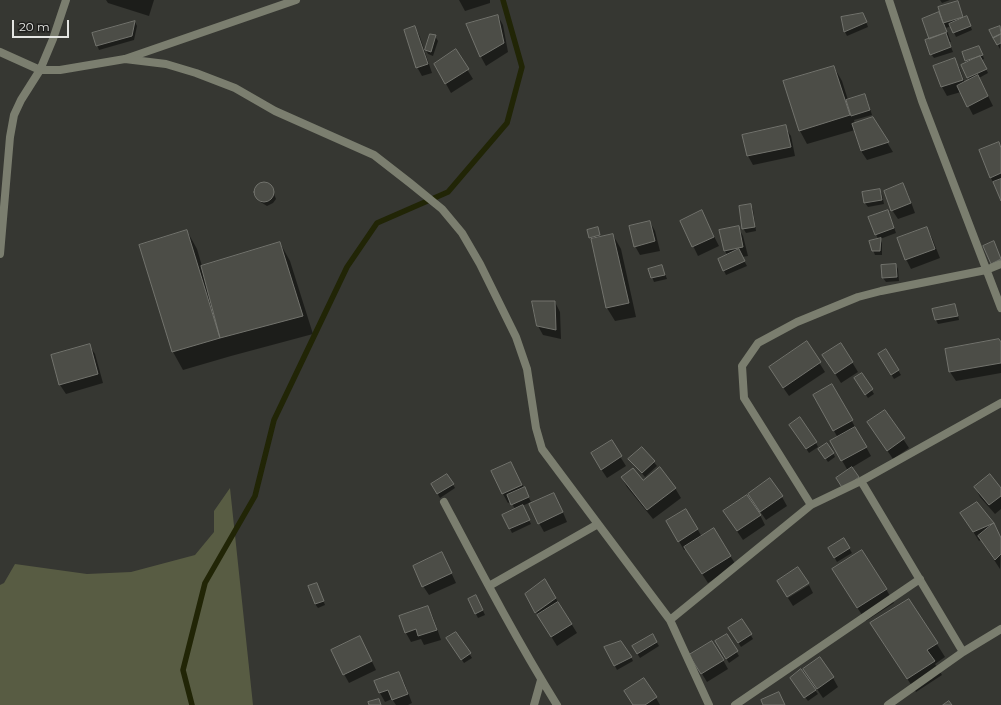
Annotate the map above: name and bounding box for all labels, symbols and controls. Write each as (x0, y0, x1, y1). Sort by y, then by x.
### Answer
scale bar (14, 12, 71, 38)
text: 20 m (19, 19, 50, 34)

